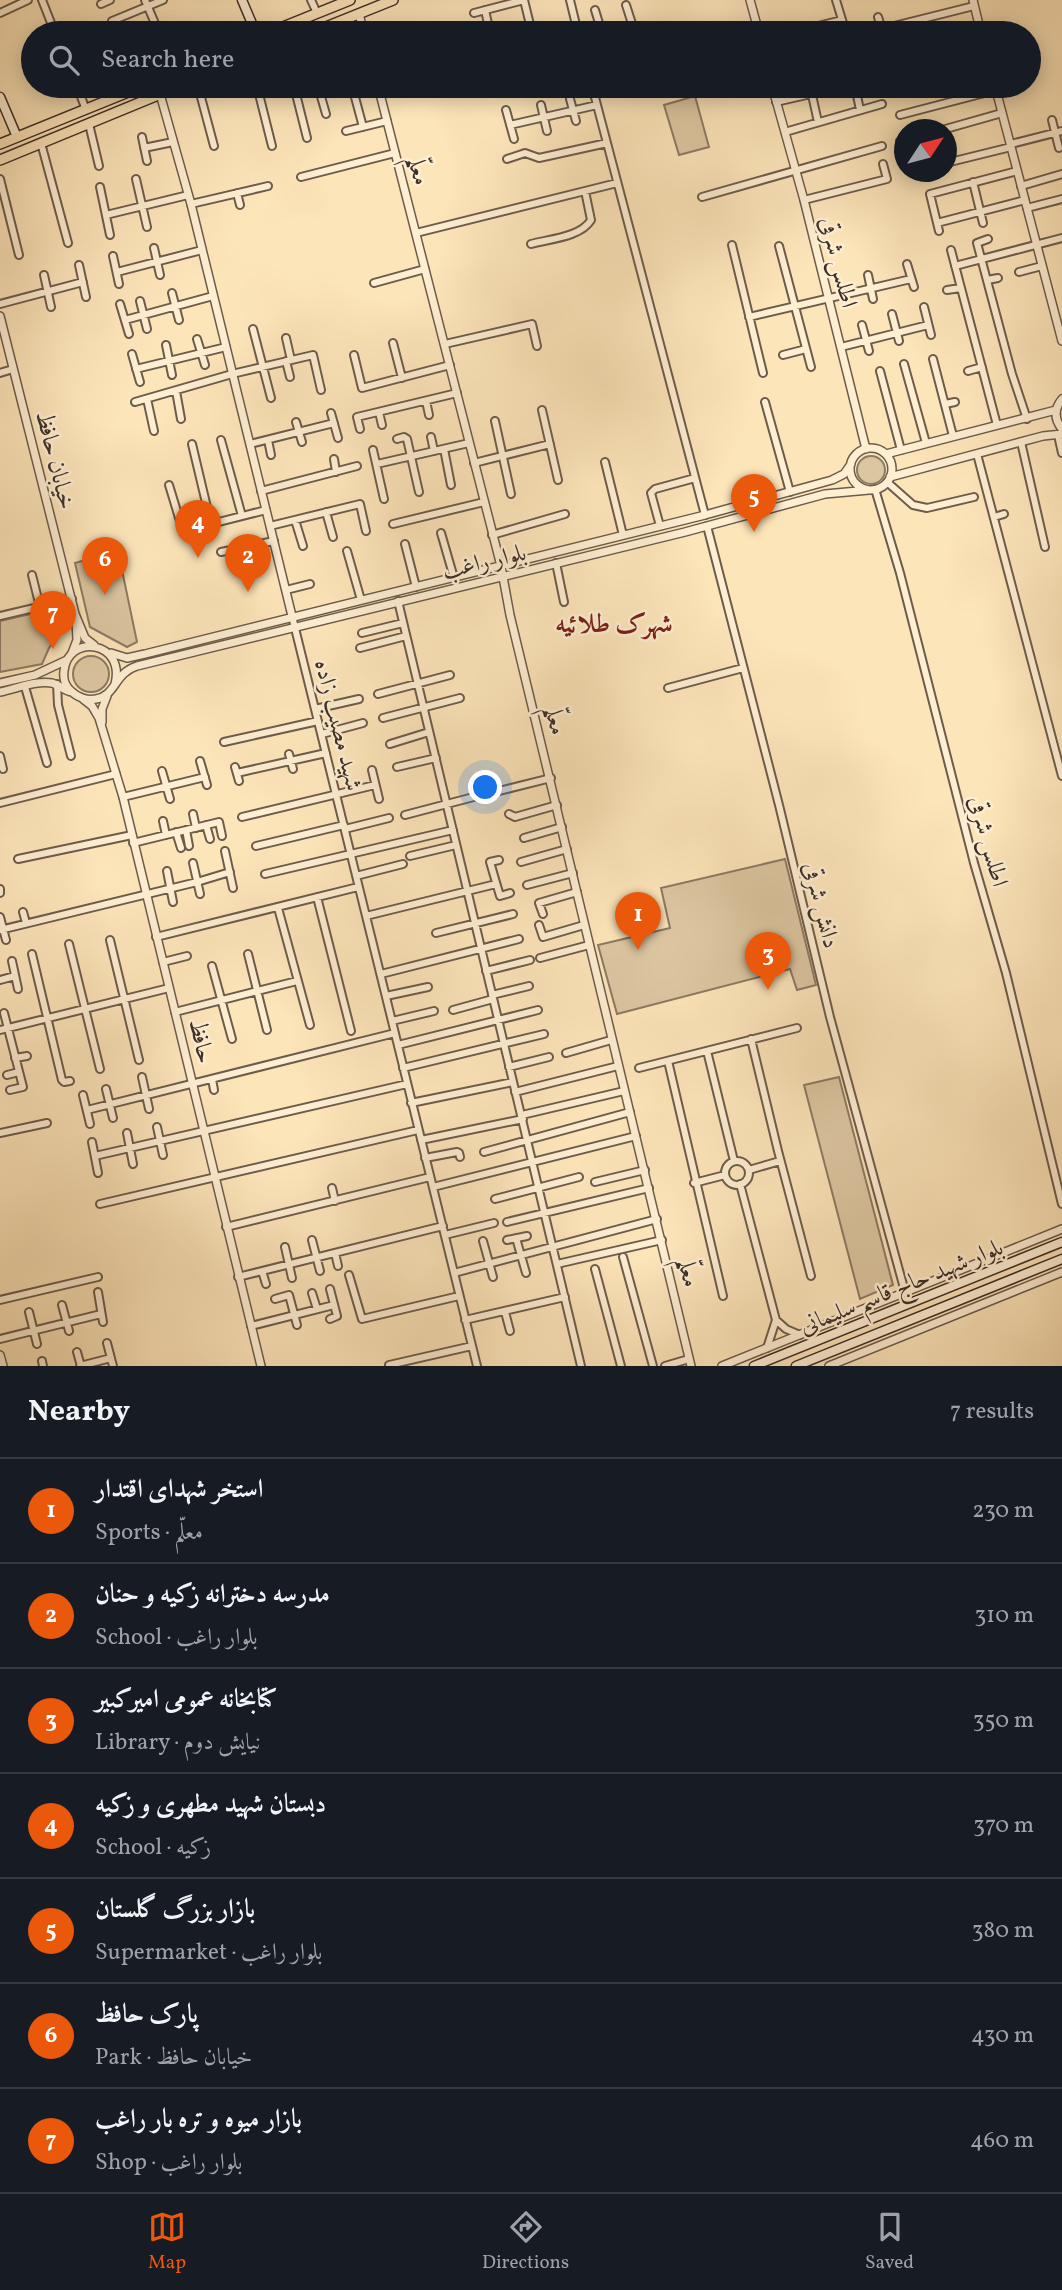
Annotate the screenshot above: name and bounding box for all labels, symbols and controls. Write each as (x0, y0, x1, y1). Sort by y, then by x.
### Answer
search box (21, 21, 1041, 98)
icon: search (45, 41, 83, 79)
text: Search here (101, 42, 234, 78)
north arrow (894, 119, 957, 182)
street label: معلّم (392, 152, 438, 191)
street label: اطلس شرقی (809, 213, 865, 312)
street label: خیابان حافظ (25, 407, 83, 514)
pin: 5 (731, 474, 777, 532)
pin: 4 (175, 500, 221, 558)
pin: 2 (225, 534, 271, 592)
pin: 6 (82, 537, 128, 595)
street label: بلوار راغب (439, 537, 530, 589)
pin: 7 (30, 591, 76, 649)
district label: شهرک طلائیه (555, 607, 673, 643)
street label: شهید مصیب زاده (304, 656, 370, 795)
street label: معلّم (529, 702, 575, 740)
your location (468, 770, 502, 804)
street label: اطلس شرقی (959, 792, 1016, 891)
street label: دانش شرقی (793, 859, 847, 952)
pin: 1 (615, 892, 661, 950)
pin: 3 (745, 932, 791, 990)
street label: حافظ (178, 1016, 222, 1067)
street label: بلوار شهید حاج قاسم سلیمانی (795, 1231, 1011, 1349)
street label: معلّم (662, 1254, 708, 1292)
text: Nearby (28, 1391, 130, 1433)
text: 7 results (950, 1396, 1034, 1428)
text: استخر شهدای اقتدار (95, 1472, 264, 1508)
text: 1 (46, 1495, 56, 1527)
text: 230 m (972, 1495, 1034, 1527)
text: Sports · معلّم (95, 1517, 203, 1549)
text: مدرسه دخترانه زکیه و حنان (95, 1577, 330, 1613)
text: 2 (45, 1600, 57, 1632)
text: 310 m (974, 1600, 1034, 1632)
text: School · بلوار راغب (95, 1622, 258, 1654)
text: کتابخانه عمومی امیرکبیر (95, 1682, 277, 1718)
text: 3 (45, 1705, 57, 1737)
text: 350 m (973, 1705, 1034, 1737)
text: Library · نیایش دوم (95, 1727, 261, 1759)
text: دبستان شهید مطهری و زکیه (95, 1787, 326, 1823)
text: 4 (44, 1810, 58, 1842)
text: 370 m (973, 1810, 1034, 1842)
text: School · زکیه (95, 1832, 211, 1864)
text: بازار بزرگ گلستان (95, 1892, 255, 1928)
text: 5 (45, 1915, 57, 1947)
text: 380 m (972, 1915, 1034, 1947)
text: Supermarket · بلوار راغب (95, 1937, 322, 1969)
text: پارک حافظ (95, 1997, 198, 2033)
text: 6 (45, 2020, 57, 2052)
text: 430 m (971, 2020, 1034, 2052)
text: Park · خیابان حافظ (95, 2042, 252, 2074)
text: بازار میوه و تره بار راغب (95, 2102, 302, 2138)
text: 7 (46, 2125, 57, 2157)
text: 460 m (970, 2125, 1034, 2157)
text: Shop · بلوار راغب (95, 2147, 242, 2179)
tab: Map (148, 2208, 186, 2276)
tab: Directions (482, 2208, 569, 2276)
tab: Saved (865, 2208, 914, 2276)

